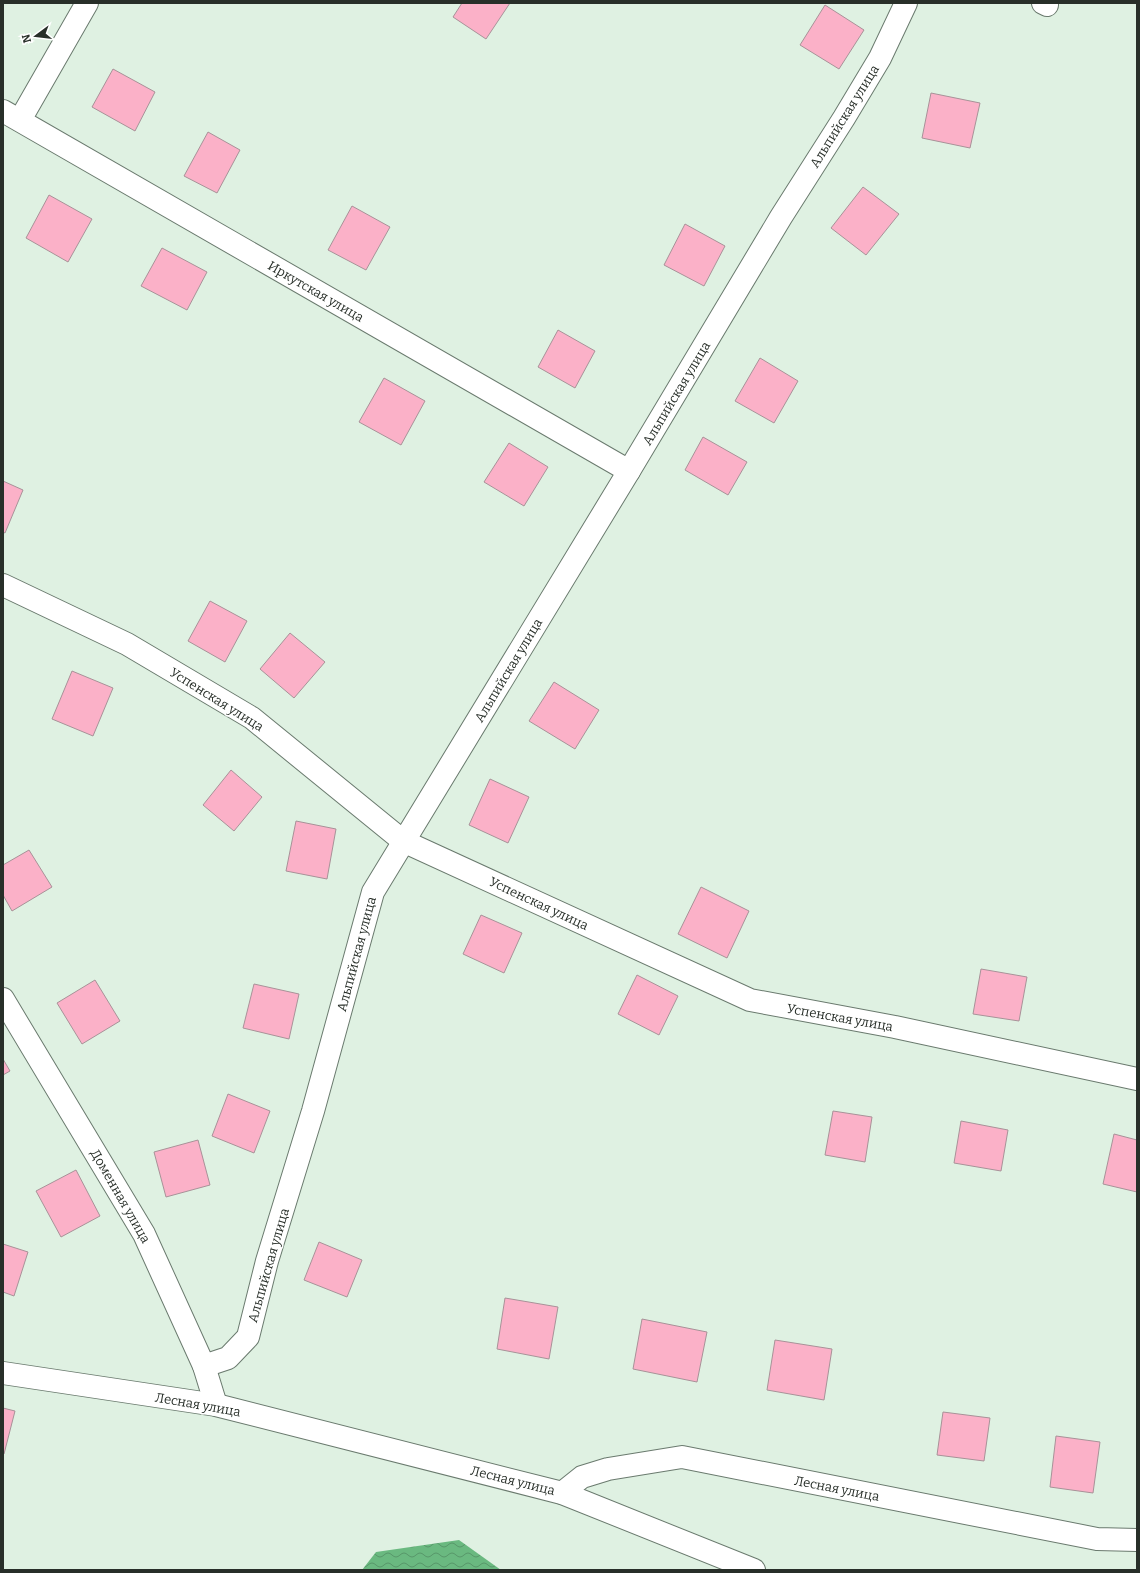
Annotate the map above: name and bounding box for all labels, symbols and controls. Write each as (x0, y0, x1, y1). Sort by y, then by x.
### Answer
north arrow (16, 16, 56, 56)
text: N (19, 32, 34, 44)
street label: Альпийская улица (807, 62, 882, 170)
street label: Иркутская улица (265, 258, 366, 325)
street label: Альпийская улица (640, 339, 713, 448)
street label: Альпийская улица (472, 616, 545, 725)
street label: Успенская улица (167, 665, 266, 734)
street label: Успенская улица (487, 874, 591, 933)
street label: Альпийская улица (334, 895, 379, 1013)
street label: Успенская улица (786, 1001, 894, 1034)
street label: Доменная улица (88, 1147, 153, 1246)
street label: Альпийская улица (245, 1206, 292, 1324)
street label: Лесная улица (154, 1390, 242, 1419)
street label: Лесная улица (469, 1463, 557, 1498)
street label: Лесная улица (793, 1473, 881, 1504)

